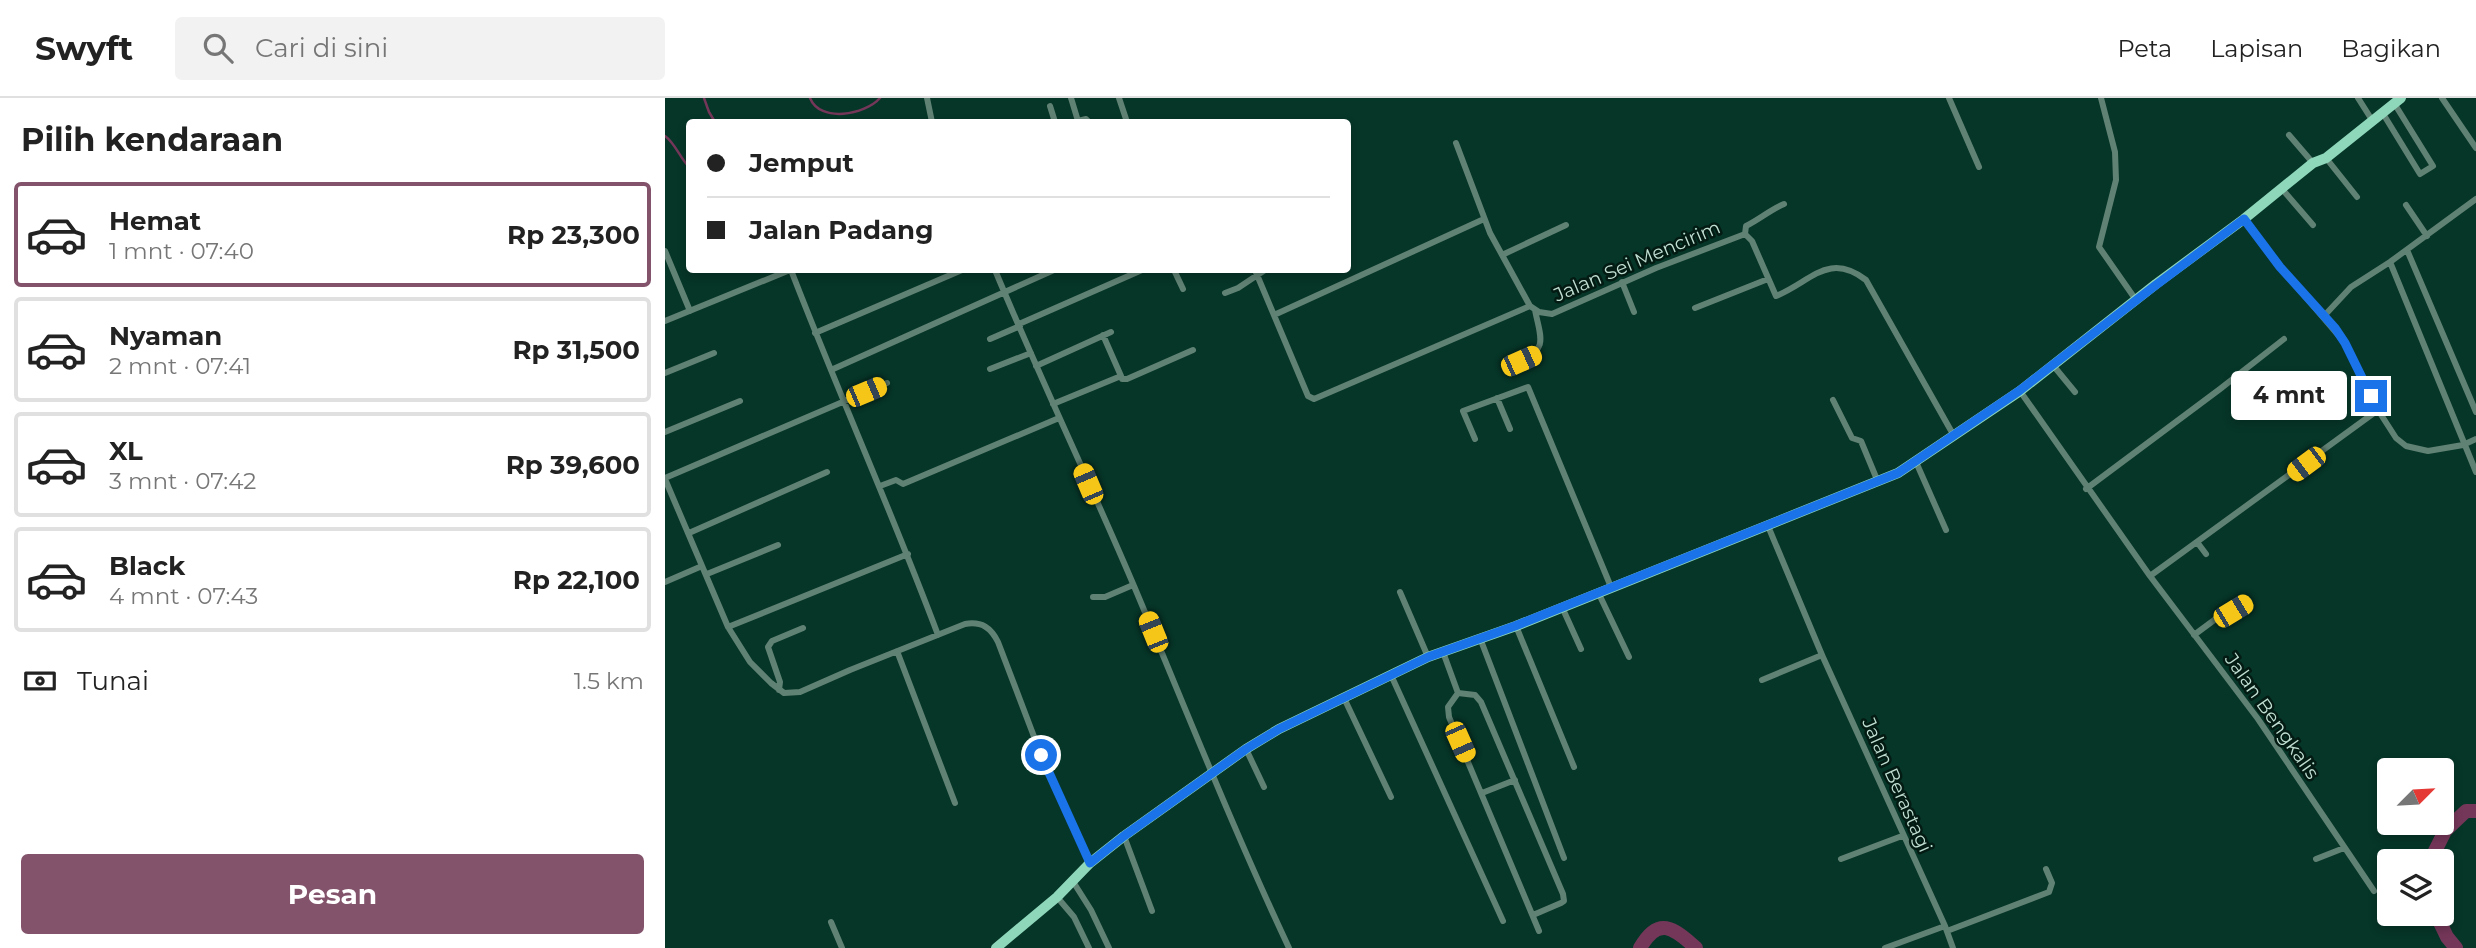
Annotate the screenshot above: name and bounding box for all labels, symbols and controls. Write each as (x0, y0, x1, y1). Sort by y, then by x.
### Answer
search box (175, 17, 665, 80)
text: Swyft (35, 28, 133, 68)
icon: search (199, 29, 237, 67)
text: Cari di sini (255, 32, 388, 64)
text: Peta (2117, 34, 2172, 63)
text: Lapisan (2210, 34, 2303, 63)
text: Bagikan (2341, 34, 2441, 63)
text: Pilih kendaraan (21, 120, 283, 159)
text: Jemput (749, 147, 854, 179)
icon: car (25, 203, 88, 266)
text: Hemat (109, 205, 201, 237)
text: Jalan Padang (749, 214, 933, 246)
street label: Jalan Sei Mencirim (1549, 215, 1724, 307)
text: Rp 23,300 (507, 219, 640, 251)
text: 1 mnt · 07:40 (109, 237, 254, 265)
icon: car (25, 318, 88, 381)
text: Nyaman (109, 320, 222, 352)
text: Rp 31,500 (512, 334, 640, 366)
car (1498, 343, 1545, 379)
text: 2 mnt · 07:41 (109, 352, 251, 380)
callout: 4 mnt (2231, 372, 2347, 420)
car (843, 374, 890, 410)
route end (2355, 380, 2387, 412)
text: 4 mnt (2253, 381, 2325, 409)
icon: car (25, 433, 88, 496)
text: XL (109, 435, 143, 467)
car (2283, 443, 2330, 485)
text: Rp 39,600 (506, 449, 640, 481)
car (1071, 461, 1106, 507)
text: 3 mnt · 07:42 (109, 467, 256, 495)
icon: car (25, 548, 88, 611)
text: Black (109, 550, 185, 582)
text: Rp 22,100 (513, 564, 640, 596)
text: 4 mnt · 07:43 (109, 582, 258, 610)
car (2210, 591, 2257, 631)
car (1136, 609, 1171, 655)
street label: Jalan Bengkalis (2219, 648, 2324, 783)
icon: cash (21, 662, 59, 700)
text: Tunai (77, 665, 149, 697)
text: 1.5 km (574, 667, 644, 695)
street label: Jalan Berastagi (1857, 713, 1937, 856)
car (1442, 719, 1479, 765)
route start (1025, 739, 1057, 771)
north arrow (2377, 758, 2453, 835)
map controls (2377, 758, 2454, 926)
button: layers (2377, 849, 2454, 926)
button: Pesan (21, 854, 644, 934)

